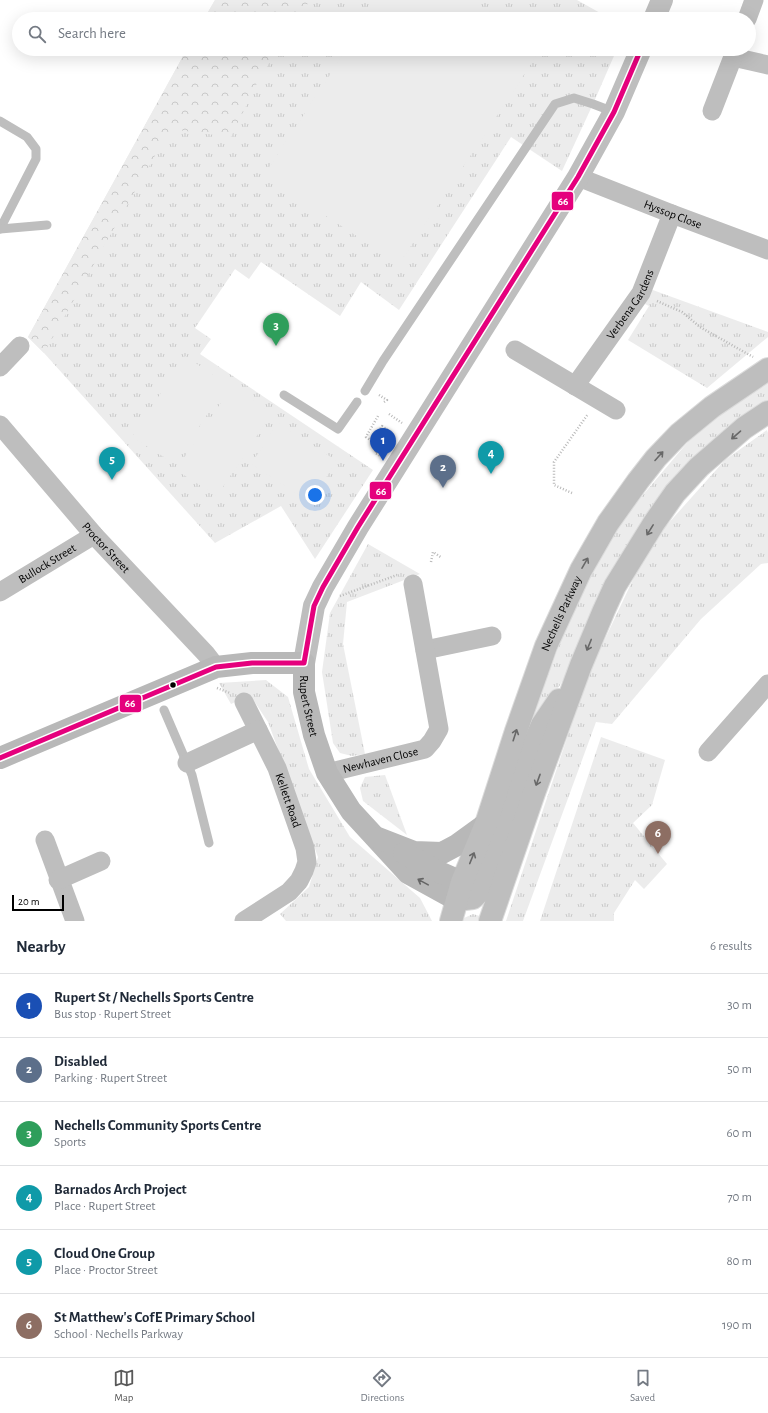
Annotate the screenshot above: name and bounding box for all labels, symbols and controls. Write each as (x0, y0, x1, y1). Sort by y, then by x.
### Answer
search box (12, 12, 756, 56)
icon: search (26, 23, 48, 45)
text: Search here (58, 26, 126, 41)
line badge: 66 (551, 191, 574, 211)
text: 66 (558, 196, 568, 207)
street label: Hyssop Close (642, 198, 704, 231)
street label: Verbena Gardens (604, 268, 656, 341)
pin: 3 (263, 313, 289, 346)
pin: 1 (370, 428, 396, 461)
one-way arrow (731, 430, 742, 439)
pin: 4 (478, 441, 504, 474)
pin: 5 (99, 447, 125, 480)
one-way arrow (654, 451, 663, 461)
pin: 2 (430, 455, 456, 488)
line badge: 66 (369, 481, 392, 500)
your location (305, 485, 325, 505)
text: 66 (376, 486, 386, 497)
street label: Proctor Street (80, 520, 132, 575)
one-way arrow (645, 525, 654, 536)
street label: Bullock Street (16, 541, 78, 585)
one-way arrow (581, 557, 589, 569)
street label: Nechells Parkway (539, 574, 584, 653)
one-way arrow (585, 639, 592, 651)
street label: Rupert Street (298, 675, 320, 738)
unlabelled marker (168, 680, 178, 690)
line badge: 66 (119, 694, 142, 713)
text: 66 (125, 698, 135, 709)
one-way arrow (512, 729, 519, 742)
street label: Newhaven Close (342, 745, 419, 775)
street label: Kellett Road (273, 771, 303, 829)
one-way arrow (534, 774, 542, 786)
pin: 6 (645, 821, 671, 854)
one-way arrow (469, 852, 477, 864)
one-way arrow (417, 877, 429, 885)
scale bar (12, 893, 64, 912)
text: 20 m (18, 896, 39, 907)
text: Nearby (16, 938, 66, 955)
text: 6 results (710, 940, 752, 953)
text: Rupert St / Nechells Sports Centre (54, 990, 254, 1005)
text: 1 (27, 999, 31, 1012)
text: 30 m (727, 999, 752, 1012)
text: Bus stop · Rupert Street (54, 1008, 171, 1021)
text: Disabled (54, 1054, 107, 1069)
text: 2 (26, 1063, 32, 1076)
text: 50 m (727, 1063, 752, 1076)
text: Parking · Rupert Street (54, 1072, 167, 1085)
text: Nechells Community Sports Centre (54, 1118, 261, 1133)
text: 3 (26, 1127, 32, 1140)
text: 60 m (726, 1127, 752, 1140)
text: Sports (54, 1136, 86, 1149)
text: Barnados Arch Project (54, 1182, 187, 1197)
text: 4 (26, 1191, 32, 1204)
text: 70 m (727, 1191, 752, 1204)
text: Place · Rupert Street (54, 1200, 156, 1213)
text: Cloud One Group (54, 1246, 155, 1261)
text: 5 (26, 1255, 32, 1268)
text: 80 m (726, 1255, 752, 1268)
text: Place · Proctor Street (54, 1264, 158, 1277)
text: St Matthew's CofE Primary School (54, 1310, 255, 1325)
text: 6 (26, 1319, 32, 1332)
text: 190 m (722, 1319, 752, 1332)
text: School · Nechells Parkway (54, 1328, 183, 1341)
tab: Map (113, 1367, 135, 1404)
tab: Directions (360, 1367, 404, 1404)
tab: Saved (630, 1367, 655, 1404)

